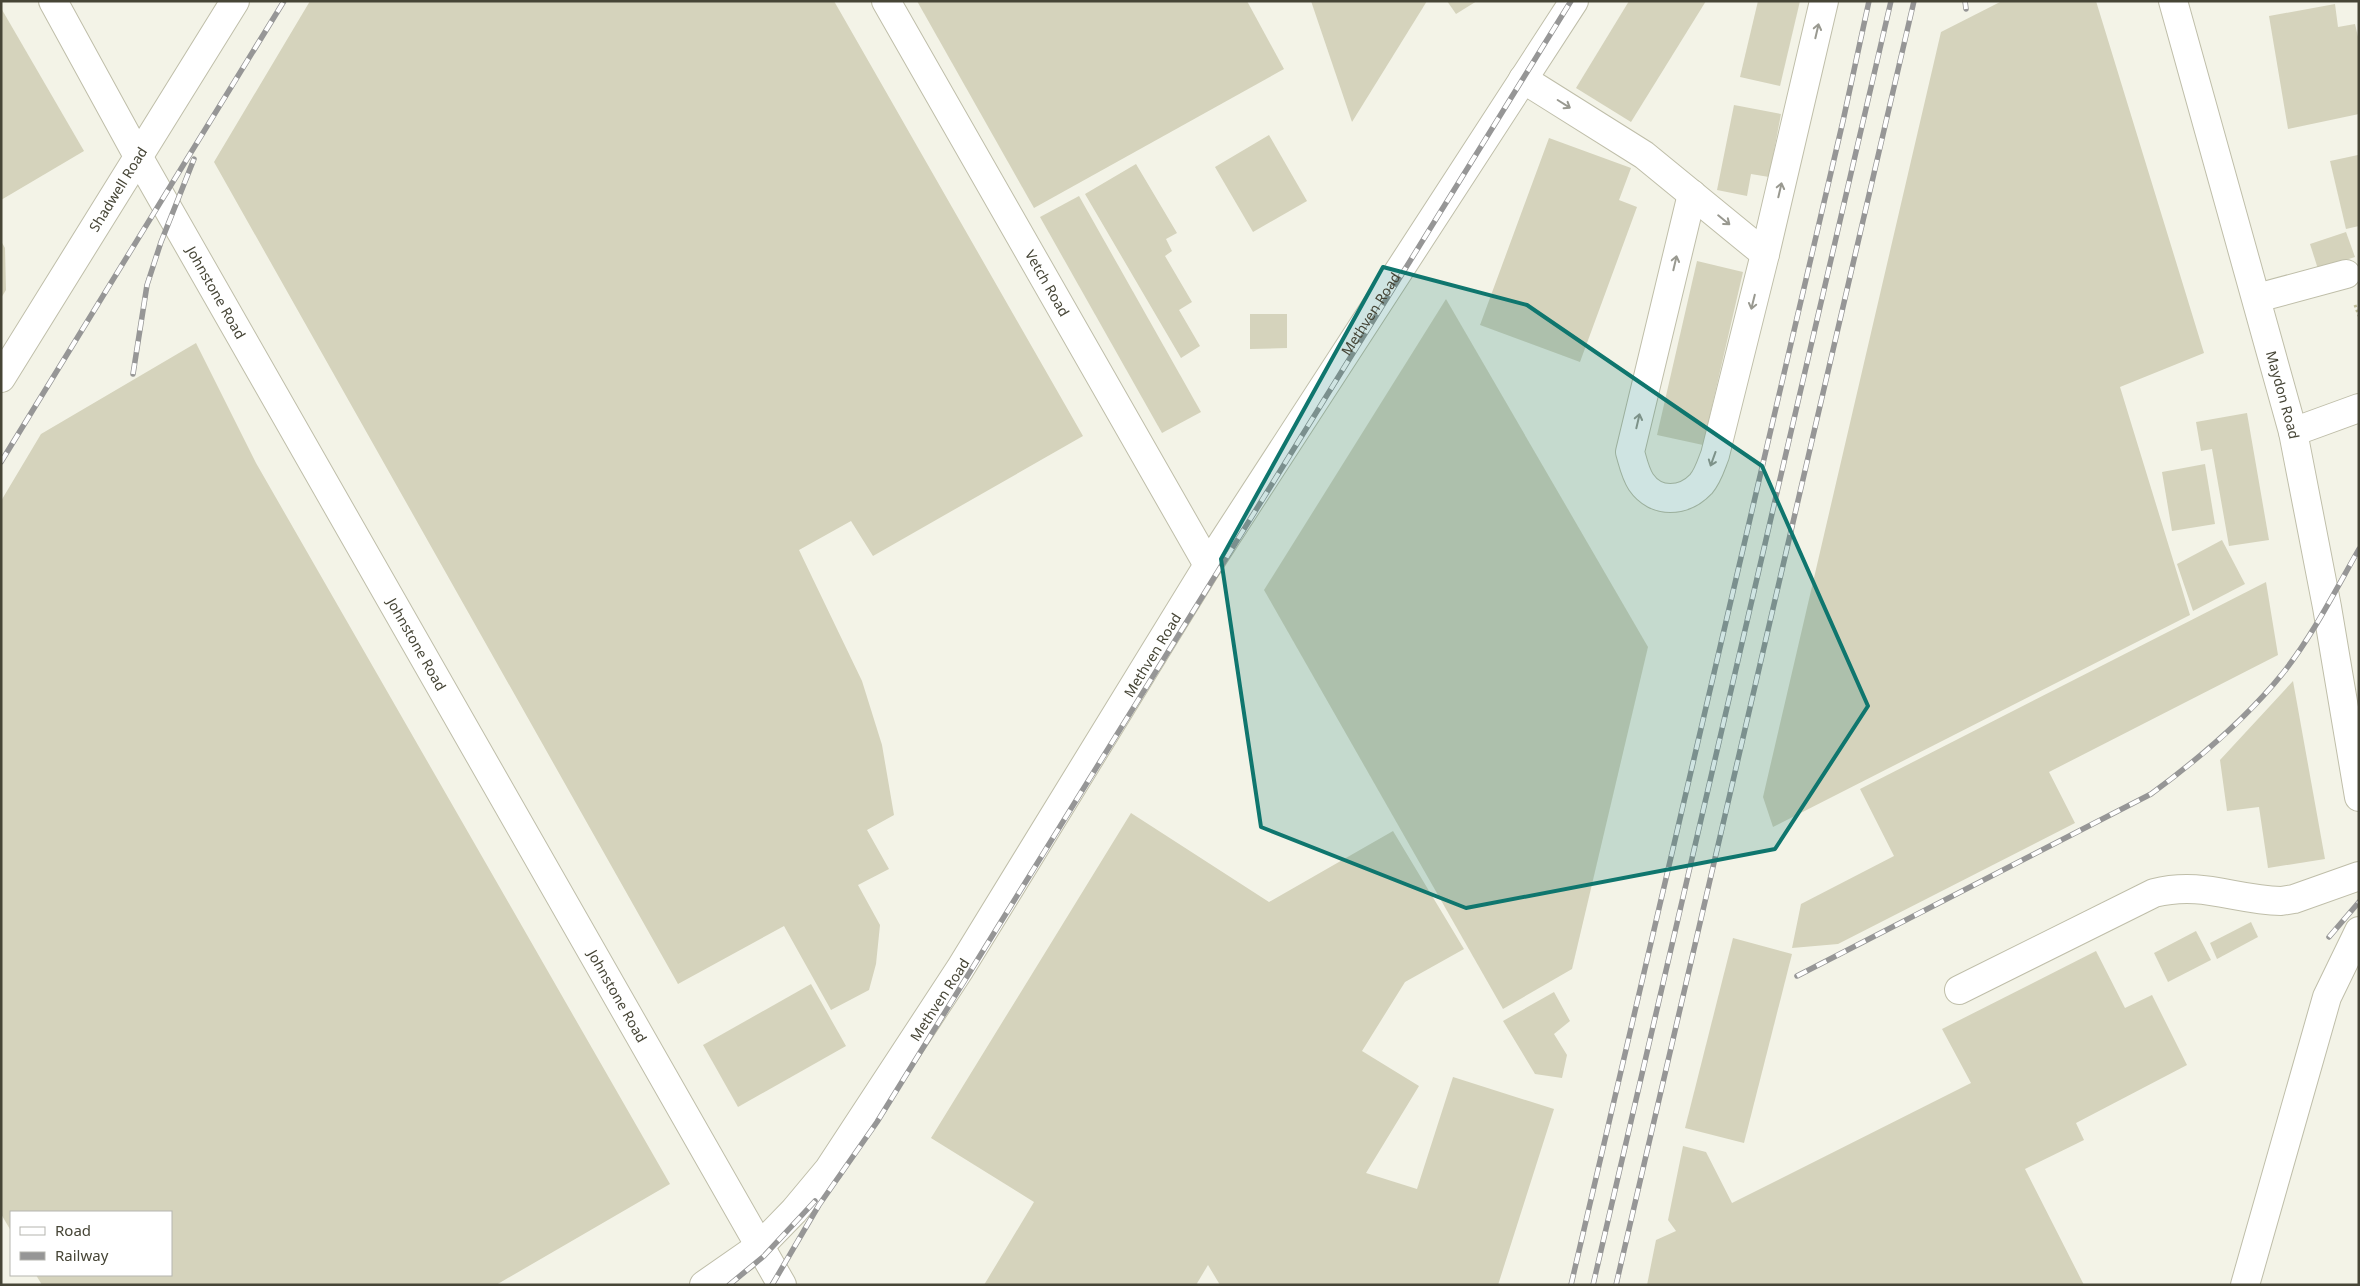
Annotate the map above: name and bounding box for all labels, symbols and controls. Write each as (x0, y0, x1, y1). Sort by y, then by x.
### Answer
one-way arrow (1813, 24, 1822, 40)
one-way arrow (1557, 100, 1571, 110)
street label: Shadwell Road (84, 143, 151, 235)
one-way arrow (1776, 182, 1785, 198)
one-way arrow (1717, 215, 1730, 226)
street label: Johnstone Road (181, 241, 250, 342)
street label: Vetch Road (1021, 246, 1074, 320)
one-way arrow (1671, 255, 1680, 271)
street label: Methven Road (1337, 269, 1404, 359)
one-way arrow (1748, 293, 1758, 309)
street label: Maydon Road (2262, 349, 2304, 441)
one-way arrow (1634, 413, 1643, 429)
one-way arrow (1708, 451, 1717, 466)
street label: Johnstone Road (382, 593, 451, 694)
street label: Methven Road (1119, 609, 1185, 701)
street label: Johnstone Road (583, 944, 652, 1046)
street label: Methven Road (905, 954, 973, 1045)
legend (10, 1211, 172, 1276)
text: Road (55, 1220, 91, 1240)
text: Railway (55, 1245, 109, 1265)

